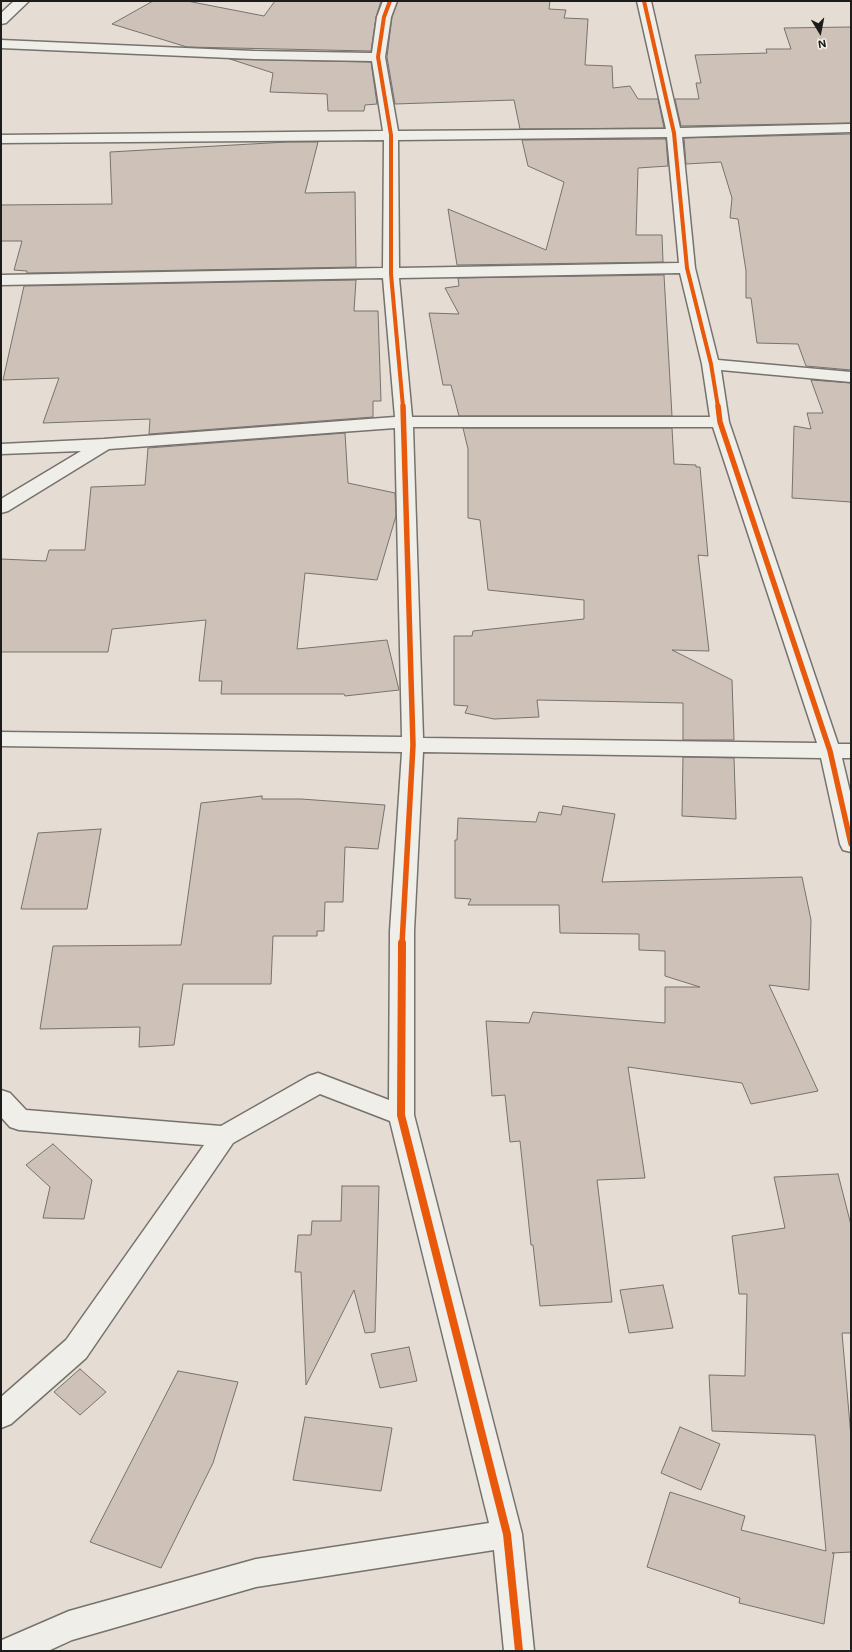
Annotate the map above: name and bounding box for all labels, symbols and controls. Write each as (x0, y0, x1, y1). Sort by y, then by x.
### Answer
north arrow (800, 12, 840, 52)
text: N (817, 36, 828, 52)

